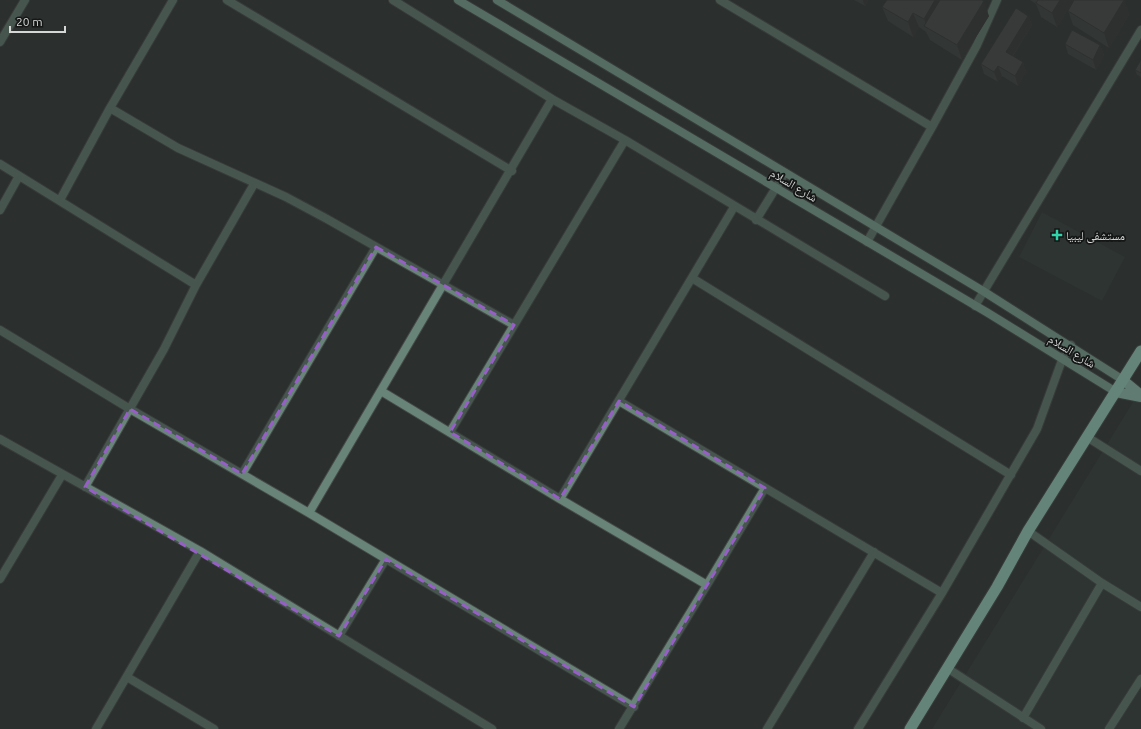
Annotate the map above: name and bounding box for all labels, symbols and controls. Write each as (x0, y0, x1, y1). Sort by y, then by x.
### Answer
scale bar (10, 8, 65, 34)
text: 20 m (16, 15, 43, 28)
street label: شارع السلام (767, 166, 820, 206)
marker: مستشفى ليبيا (1051, 229, 1063, 241)
place label: مستشفى ليبيا (1066, 229, 1125, 243)
street label: شارع السلام (1045, 332, 1098, 372)

